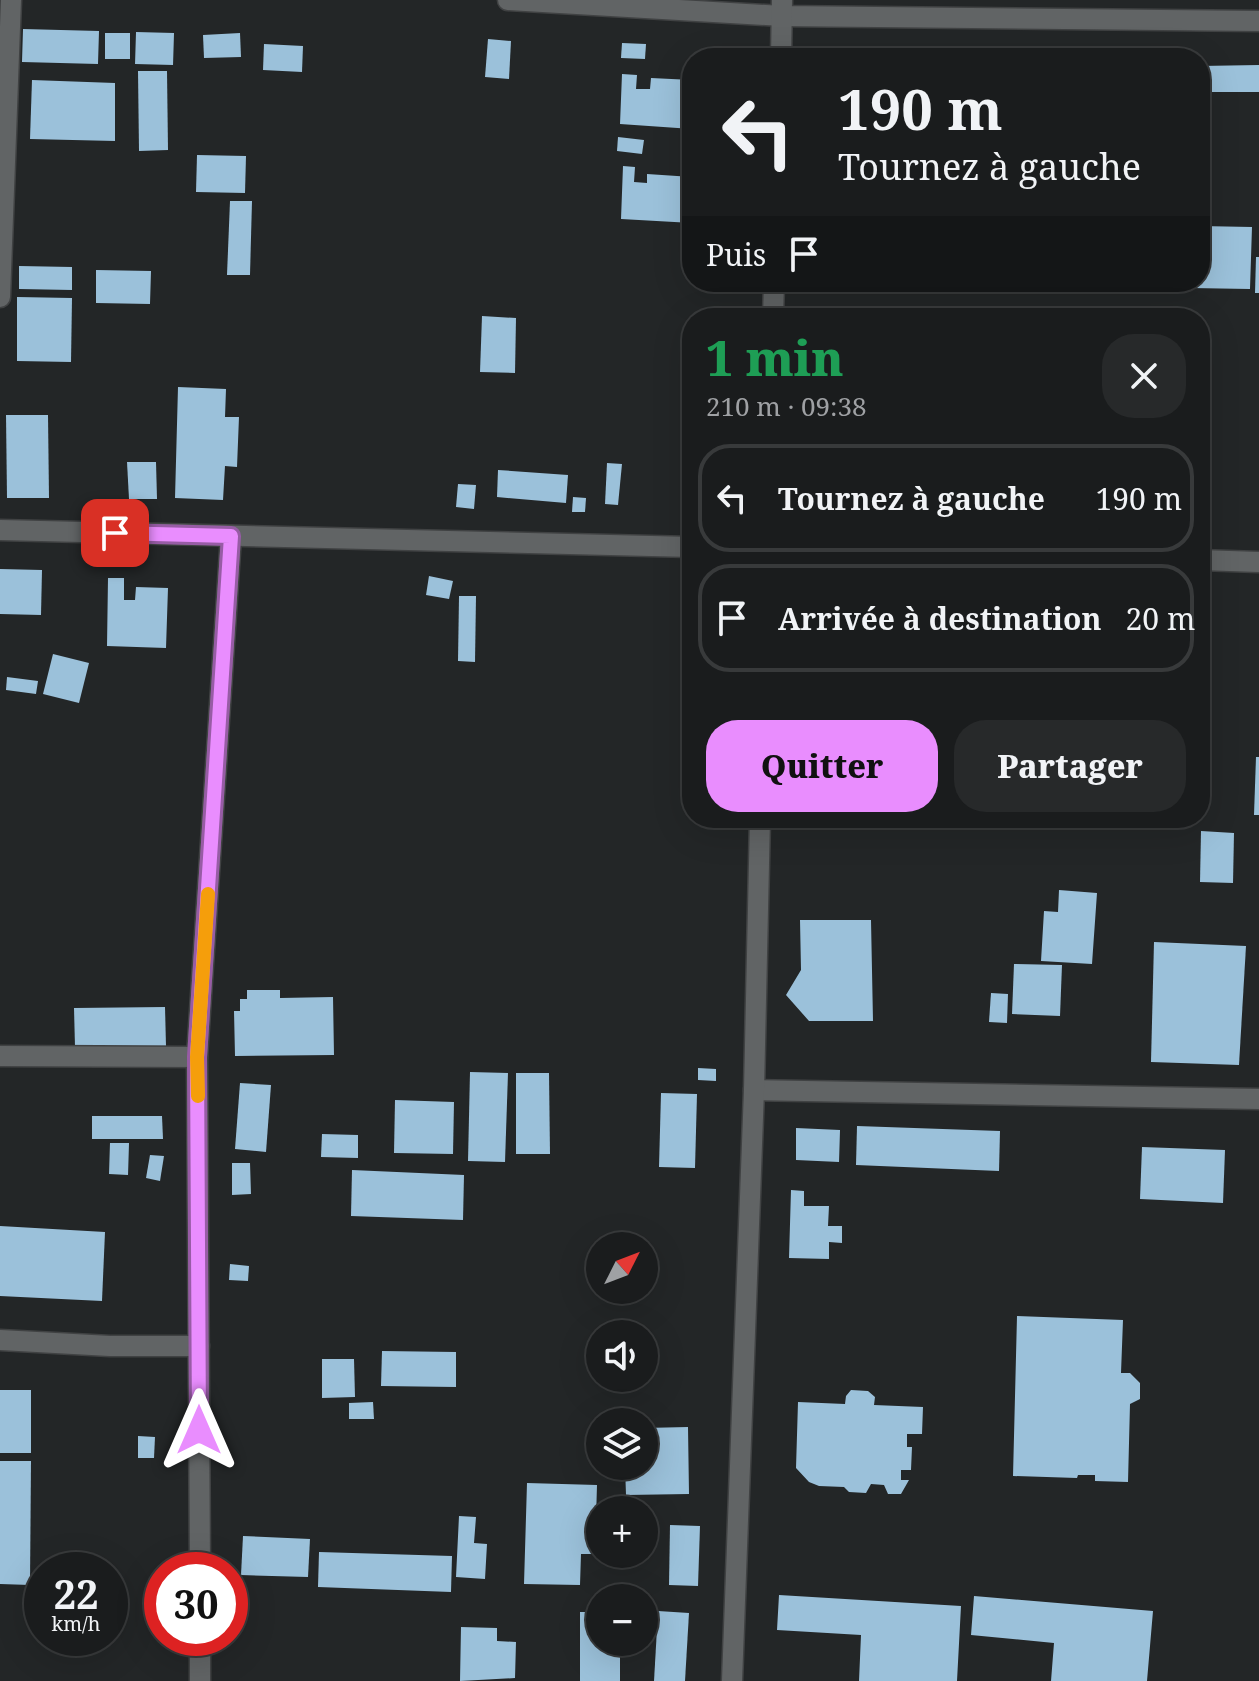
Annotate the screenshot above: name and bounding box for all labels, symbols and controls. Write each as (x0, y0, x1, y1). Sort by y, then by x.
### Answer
text: 190 m (838, 70, 1003, 146)
icon: left (706, 80, 810, 184)
text: Tournez à gauche (838, 142, 1141, 191)
icon: arrive (782, 232, 826, 276)
text: Puis (706, 234, 766, 275)
text: 1 min (706, 325, 844, 390)
button: close (1102, 334, 1186, 418)
text: 210 m · 09:38 (706, 388, 867, 424)
icon: left (710, 476, 754, 520)
text: Tournez à gauche (778, 478, 1045, 519)
text: 190 m (1096, 478, 1182, 519)
pin (81, 499, 149, 567)
icon: arrive (93, 511, 137, 555)
icon: arrive (710, 596, 754, 640)
text: Arrivée à destination (778, 598, 1102, 639)
text: 20 m (1126, 598, 1195, 639)
button: Quitter (706, 720, 938, 812)
button: Partager (954, 720, 1186, 812)
north arrow (586, 1232, 658, 1304)
map controls (586, 1232, 658, 1656)
button: sound (586, 1320, 658, 1392)
position arrow (157, 1388, 241, 1472)
button: layers (586, 1408, 658, 1480)
button: + (586, 1496, 658, 1568)
speed limit sign: 30 (144, 1552, 248, 1656)
text: 22 (53, 1566, 99, 1621)
button: − (586, 1584, 658, 1656)
text: km/h (51, 1610, 101, 1637)

